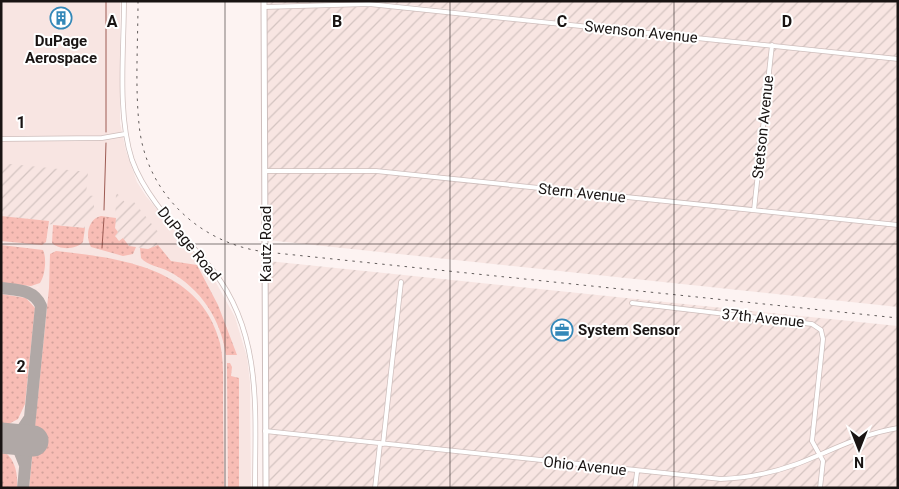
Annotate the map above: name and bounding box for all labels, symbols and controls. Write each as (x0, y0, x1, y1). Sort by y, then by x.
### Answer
building icon: DuPage Aerospace (49, 6, 73, 30)
text: A (107, 12, 118, 31)
text: B (332, 12, 342, 31)
text: C (557, 12, 567, 31)
text: D (782, 12, 792, 31)
street label: Swenson Avenue (583, 17, 699, 47)
place label: DuPage Aerospace (25, 32, 97, 67)
street label: Stetson Avenue (749, 74, 777, 180)
text: 1 (16, 113, 26, 132)
street label: Stern Avenue (537, 179, 627, 207)
street label: DuPage Road (154, 203, 224, 285)
street label: Kautz Road (257, 206, 275, 282)
street label: 37th Avenue (721, 305, 805, 331)
office icon: System Sensor (550, 318, 574, 342)
place label: System Sensor (578, 321, 680, 339)
text: 2 (16, 357, 26, 376)
north arrow (834, 424, 884, 474)
street label: Ohio Avenue (543, 453, 628, 479)
text: N (854, 454, 864, 470)

